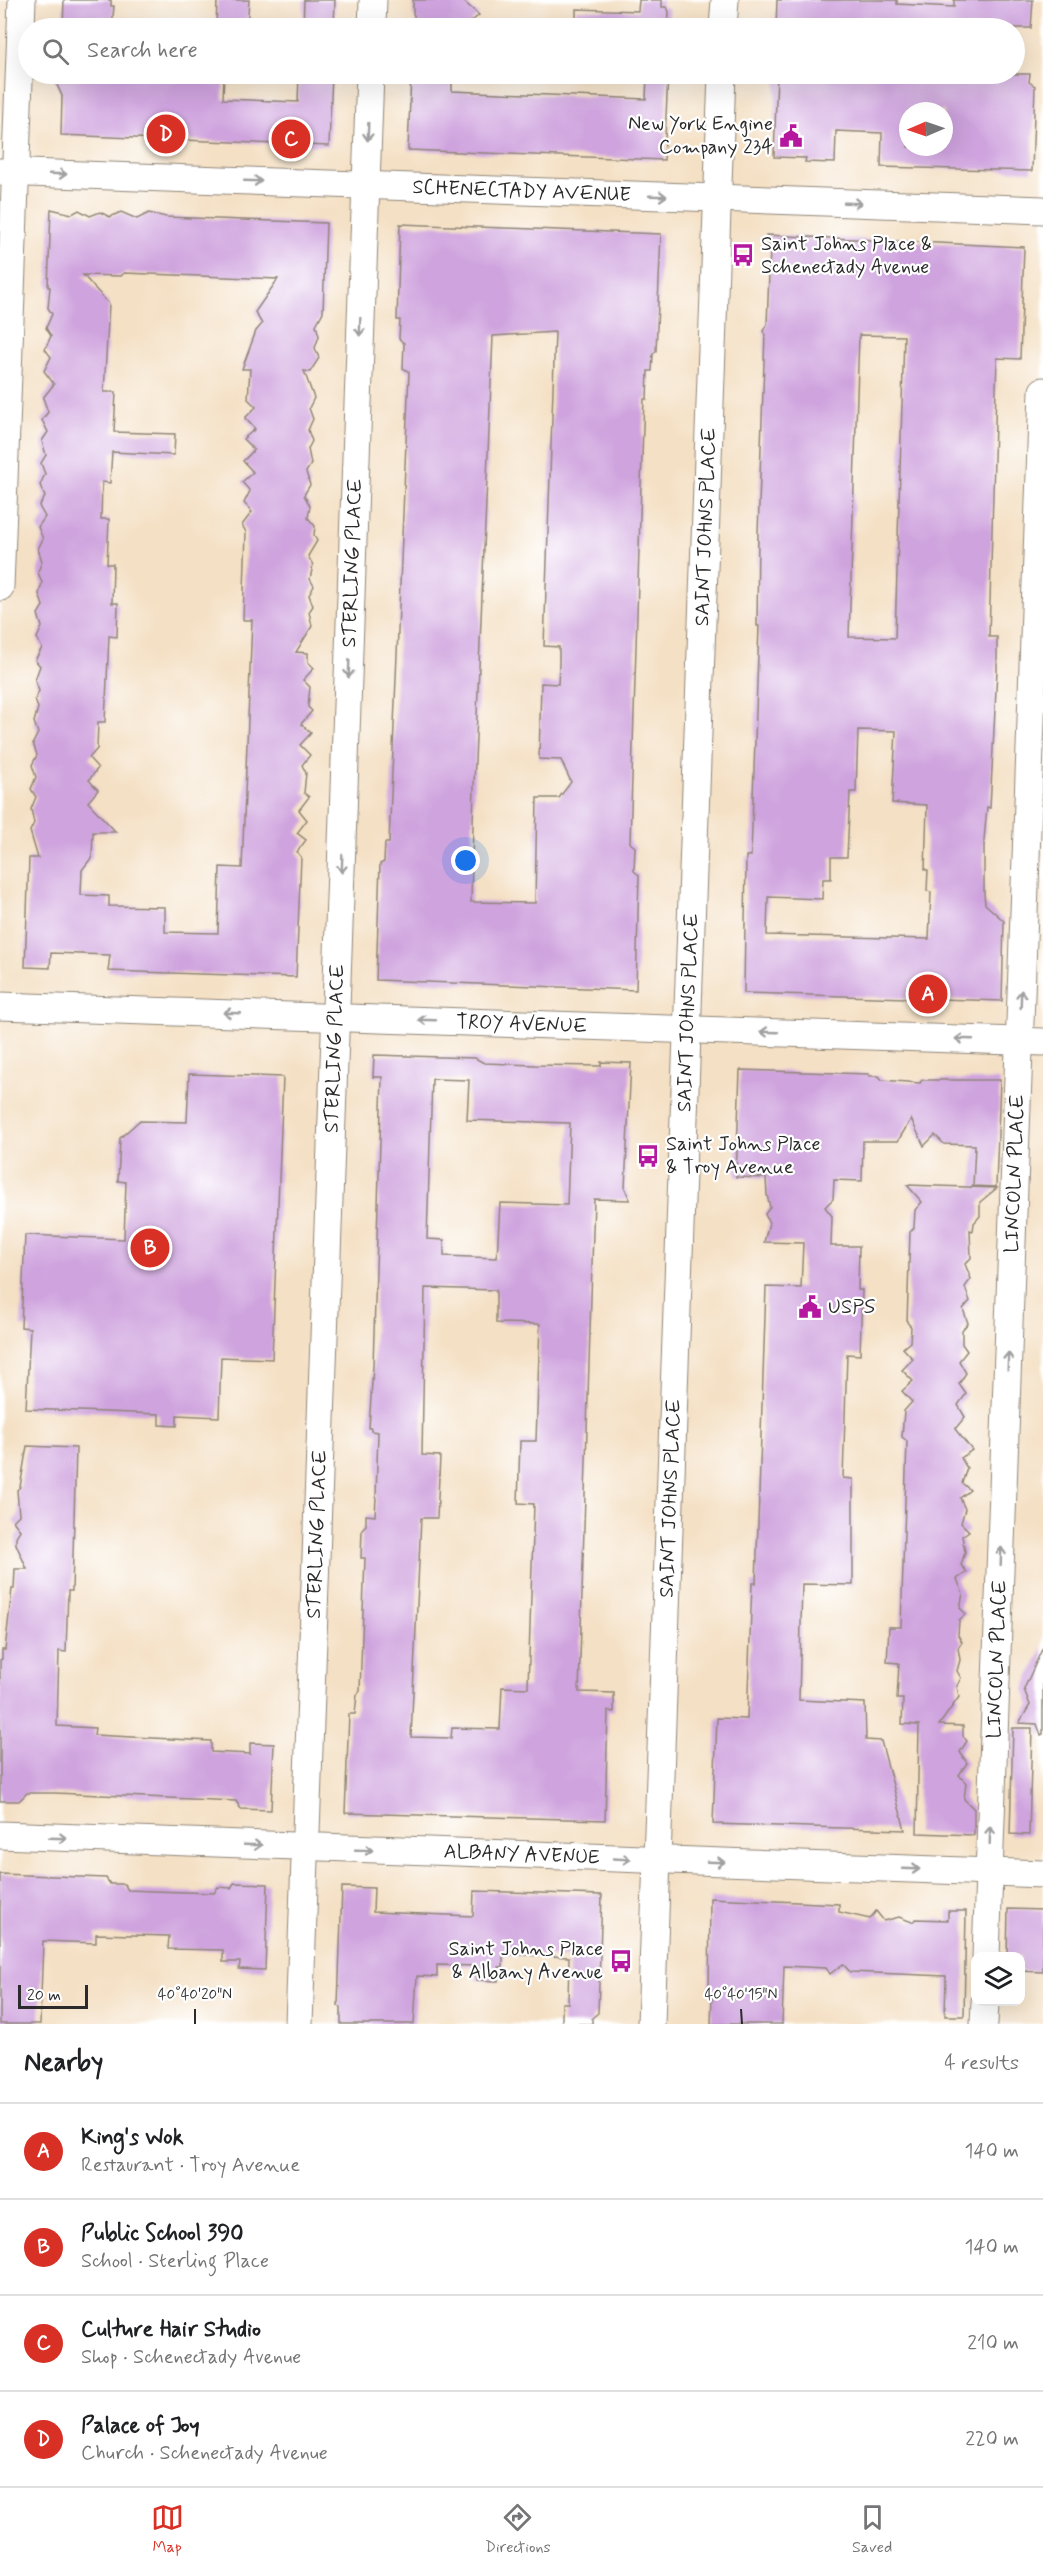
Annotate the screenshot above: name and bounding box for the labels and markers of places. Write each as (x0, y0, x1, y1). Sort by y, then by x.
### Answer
place label: New York Engine Company 234 (628, 111, 773, 161)
pin: D (146, 112, 186, 156)
pin: C (272, 116, 310, 162)
public building icon: New York Engine Company 234 (778, 123, 804, 149)
place label: Saint Johns Place & Schenectady Avenue (761, 231, 932, 281)
bus stop icon: Saint Johns Place & Schenectady Avenue (730, 242, 756, 268)
pin: A (908, 972, 948, 1016)
place label: Saint Johns Place & Troy Avenue (666, 1131, 820, 1181)
bus stop icon: Saint Johns Place & Troy Avenue (635, 1143, 661, 1169)
pin: B (130, 1226, 170, 1270)
public building icon: USPS (797, 1294, 823, 1320)
place label: USPS (828, 1294, 875, 1321)
place label: Saint Johns Place & Albany Avenue (449, 1936, 603, 1986)
bus stop icon: Saint Johns Place & Albany Avenue (608, 1948, 634, 1974)

